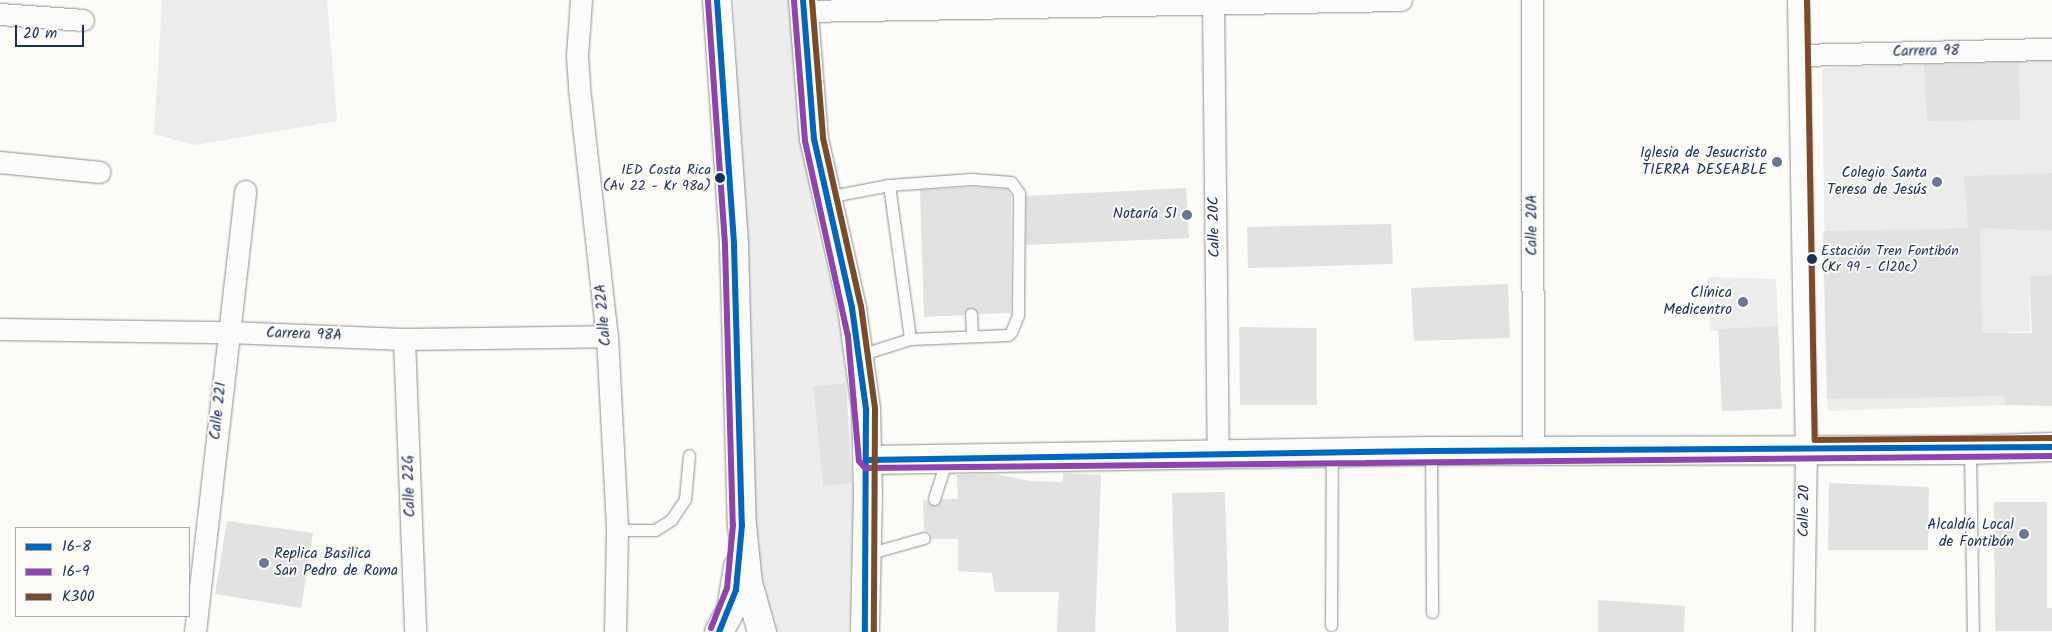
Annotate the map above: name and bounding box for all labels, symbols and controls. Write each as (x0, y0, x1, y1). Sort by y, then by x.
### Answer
scale bar (18, 15, 86, 47)
text: 20 m (23, 22, 57, 46)
street label: Carrera 98 (1892, 42, 1960, 62)
place label: Iglesia de Jesucristo TIERRA DESEABLE (1640, 144, 1767, 179)
marker: Iglesia de Jesucristo TIERRA DESEABLE (1771, 156, 1783, 168)
place label: IED Costa Rica (Av 22 - Kr 98a) (603, 162, 711, 194)
place label: Colegio Santa Teresa de Jesús (1827, 164, 1927, 199)
marker: IED Costa Rica (Av 22 - Kr 98a) (715, 173, 725, 183)
marker: Colegio Santa Teresa de Jesús (1931, 176, 1943, 188)
street label: Calle 20A (1524, 194, 1542, 256)
street label: Calle 20C (1205, 196, 1225, 258)
place label: Notaría 51 (1113, 206, 1177, 224)
marker: Notaría 51 (1181, 209, 1193, 221)
place label: Estación Tren Fontibón (Kr 99 - Cl20c) (1821, 243, 1959, 276)
marker: Estación Tren Fontibón (Kr 99 - Cl20c) (1807, 254, 1817, 264)
street label: Calle 22A (592, 283, 616, 347)
place label: Clínica Medicentro (1663, 284, 1732, 319)
marker: Clínica Medicentro (1736, 295, 1750, 309)
street label: Carrera 98A (266, 325, 342, 345)
street label: Calle 22I (207, 381, 231, 441)
street label: Calle 22G (400, 454, 420, 518)
street label: Calle 20 (1796, 485, 1814, 537)
place label: Alcaldía Local de Fontibón (1927, 516, 2014, 551)
legend (15, 527, 190, 617)
marker: Alcaldía Local de Fontibón (2018, 528, 2030, 540)
text: 16-8 (62, 535, 91, 559)
place label: Replica Basilica San Pedro de Roma (274, 545, 398, 580)
marker: Replica Basilica San Pedro de Roma (258, 557, 270, 569)
text: 16-9 (62, 560, 89, 584)
text: K300 (62, 585, 94, 609)

